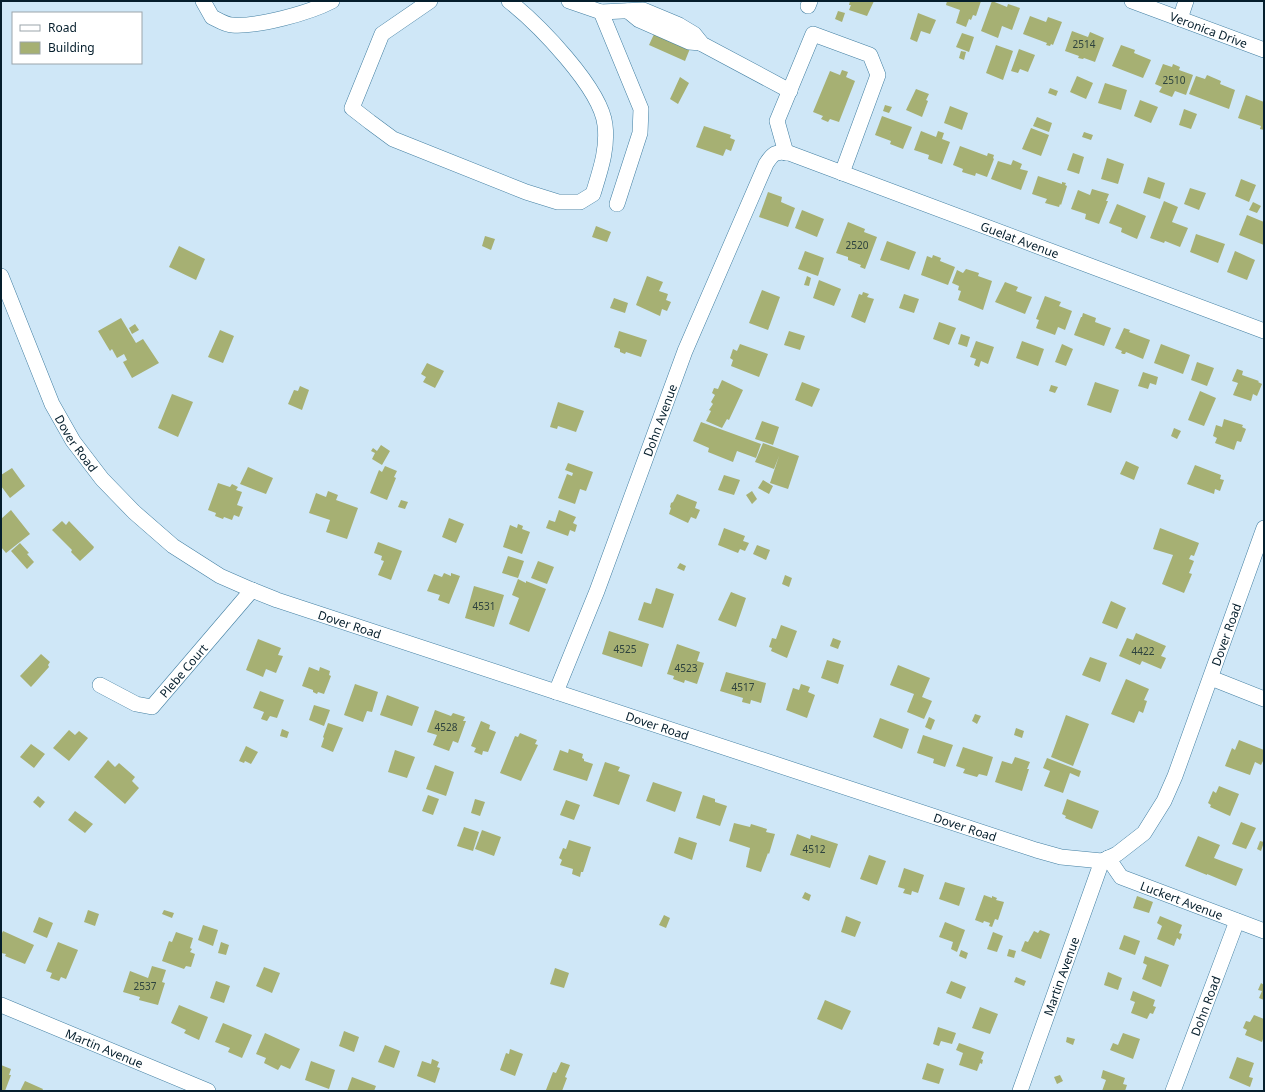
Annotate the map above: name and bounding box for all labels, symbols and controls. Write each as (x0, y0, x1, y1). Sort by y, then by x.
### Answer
street label: Veronica Drive (1168, 7, 1250, 52)
legend (12, 12, 142, 64)
text: Road (48, 19, 77, 36)
house number: 2514 (1073, 37, 1096, 51)
text: Building (48, 39, 95, 56)
house number: 2510 (1163, 73, 1186, 87)
street label: Guelat Avenue (978, 217, 1062, 262)
house number: 2520 (846, 238, 869, 252)
street label: Dohn Avenue (639, 381, 681, 459)
street label: Dover Road (51, 411, 102, 475)
house number: 4531 (473, 599, 495, 613)
street label: Dover Road (1207, 601, 1245, 668)
street label: Dover Road (316, 606, 384, 642)
street label: Plebe Court (155, 639, 212, 701)
house number: 4525 (614, 642, 637, 656)
house number: 4422 (1132, 644, 1155, 658)
house number: 4523 (675, 661, 698, 675)
house number: 4517 (732, 680, 755, 694)
street label: Dover Road (624, 707, 691, 744)
house number: 4528 (435, 720, 458, 734)
street label: Dover Road (931, 808, 999, 845)
house number: 4512 (803, 842, 826, 856)
street label: Luckert Avenue (1138, 877, 1226, 923)
street label: Martin Avenue (1039, 934, 1083, 1018)
street label: Dohn Road (1186, 973, 1224, 1038)
house number: 2537 (134, 979, 157, 993)
street label: Martin Avenue (63, 1024, 146, 1072)

